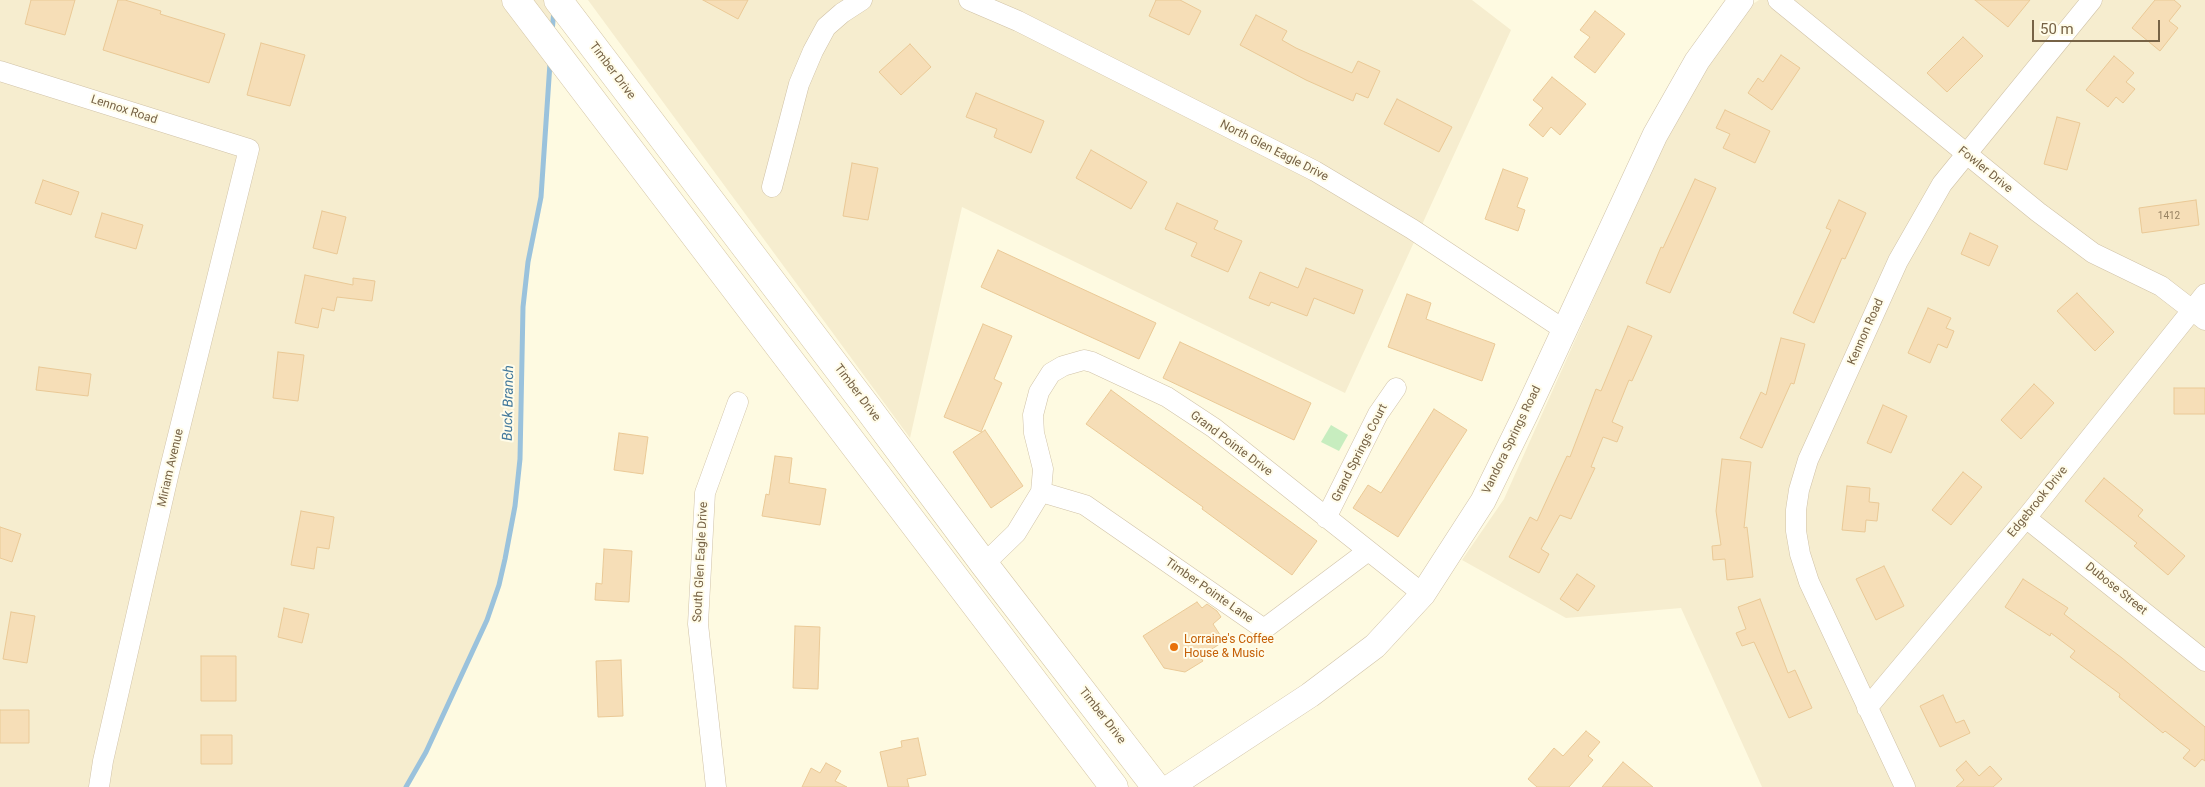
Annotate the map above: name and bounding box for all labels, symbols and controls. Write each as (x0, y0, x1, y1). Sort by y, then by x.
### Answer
scale bar (2035, 10, 2162, 42)
text: 50 m (2040, 20, 2074, 38)
street label: Timber Drive (586, 40, 638, 102)
street label: Lennox Road (89, 92, 159, 128)
street label: North Glen Eagle Drive (1217, 117, 1331, 185)
street label: Fowler Drive (1955, 144, 2015, 196)
house number: 1412 (2158, 210, 2180, 222)
street label: Kennon Road (1845, 297, 1887, 367)
street label: Timber Drive (831, 362, 883, 424)
water label: Buck Branch (500, 365, 518, 441)
street label: Vandora Springs Road (1480, 384, 1544, 496)
street label: Grand Springs Court (1329, 402, 1391, 504)
street label: Grand Pointe Drive (1187, 408, 1275, 480)
street label: Miriam Avenue (155, 428, 187, 508)
street label: Edgebrook Drive (2005, 464, 2071, 540)
street label: South Glen Eagle Drive (691, 501, 711, 623)
street label: Timber Pointe Lane (1162, 555, 1256, 627)
street label: Dubose Street (2082, 560, 2150, 618)
place label: Lorraine's Coffee House & Music (1184, 633, 1274, 661)
marker: Lorraine's Coffee House & Music (1168, 641, 1180, 653)
street label: Timber Drive (1075, 685, 1129, 747)

